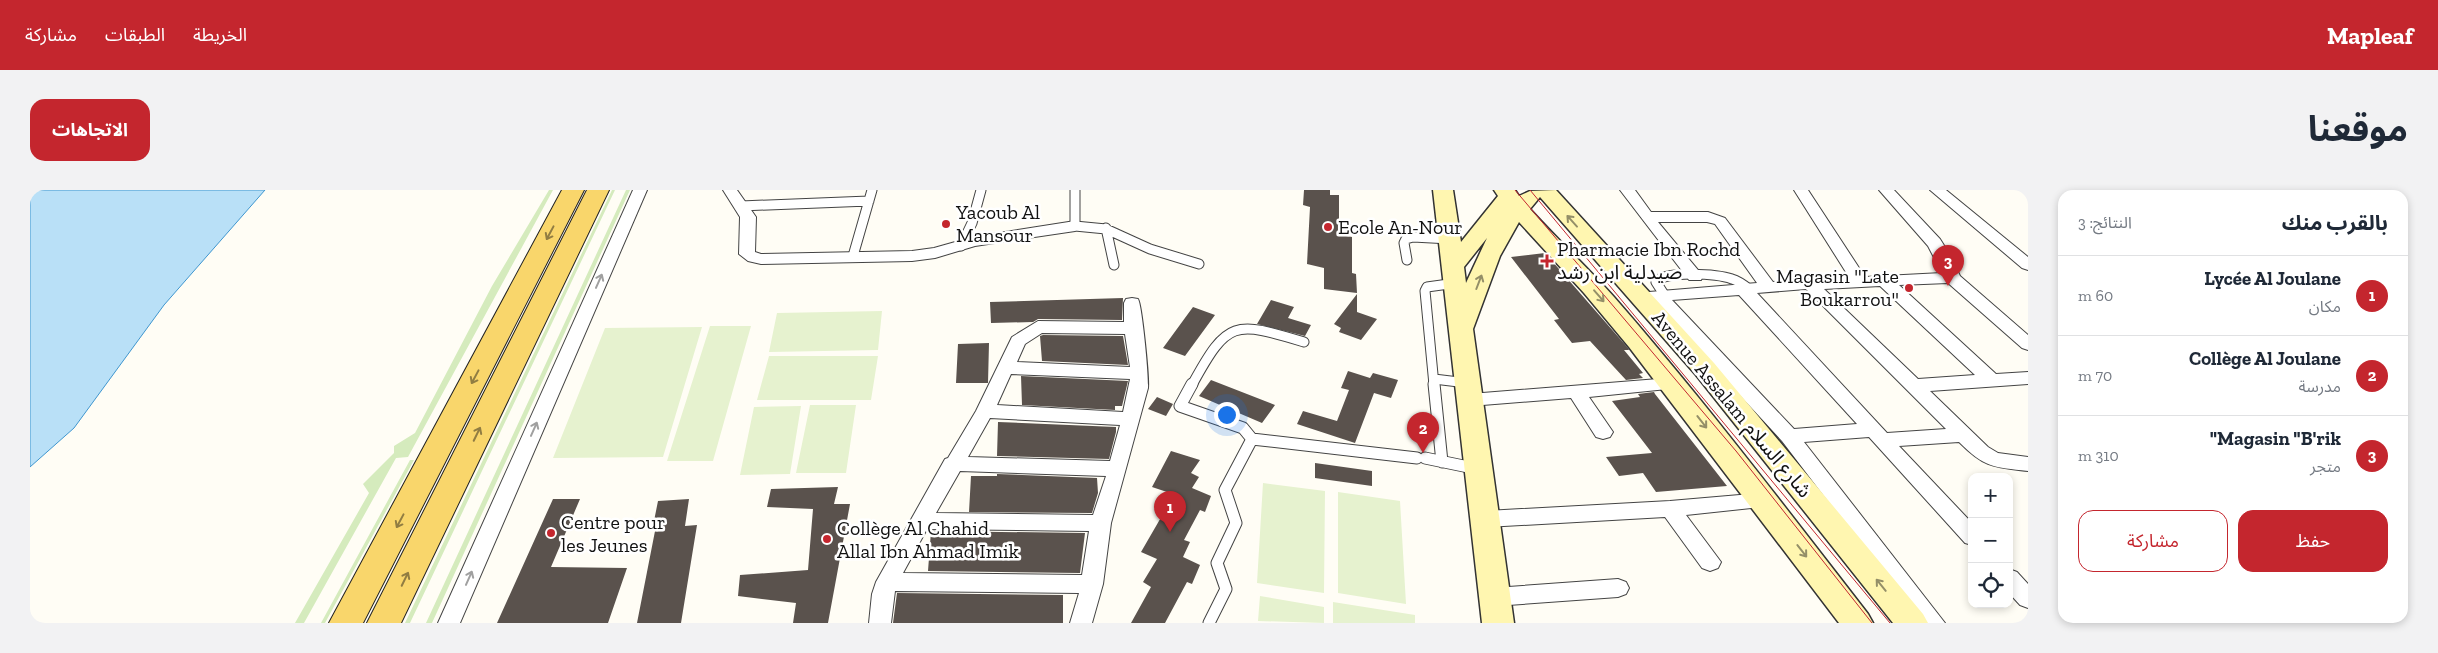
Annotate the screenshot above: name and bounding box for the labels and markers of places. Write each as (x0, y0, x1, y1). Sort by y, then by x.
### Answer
place label: Yacoub Al Mansour (955, 200, 1040, 247)
place label: Ecole An-Nour (1338, 215, 1463, 239)
marker: Yacoub Al Mansour (940, 218, 952, 230)
marker: Ecole An-Nour (1322, 221, 1334, 233)
place label: Pharmacie Ibn Rochd صيدلية ابن رشد (1557, 237, 1740, 284)
pin: 3 (1932, 245, 1964, 286)
marker: Pharmacie Ibn Rochd صيدلية ابن رشد (1541, 255, 1553, 267)
place label: Magasin "Late Boukarrou" (1776, 264, 1899, 311)
marker: Magasin "Late Boukarrou" (1903, 282, 1915, 294)
pin: 2 (1407, 412, 1439, 453)
pin: 1 (1154, 491, 1186, 532)
place label: Centre pour les Jeunes (561, 510, 665, 557)
place label: Collège Al Chahid Allal Ibn Ahmad Imik (837, 516, 1020, 563)
marker: Centre pour les Jeunes (545, 527, 557, 539)
marker: Collège Al Chahid Allal Ibn Ahmad Imik (821, 533, 833, 545)

